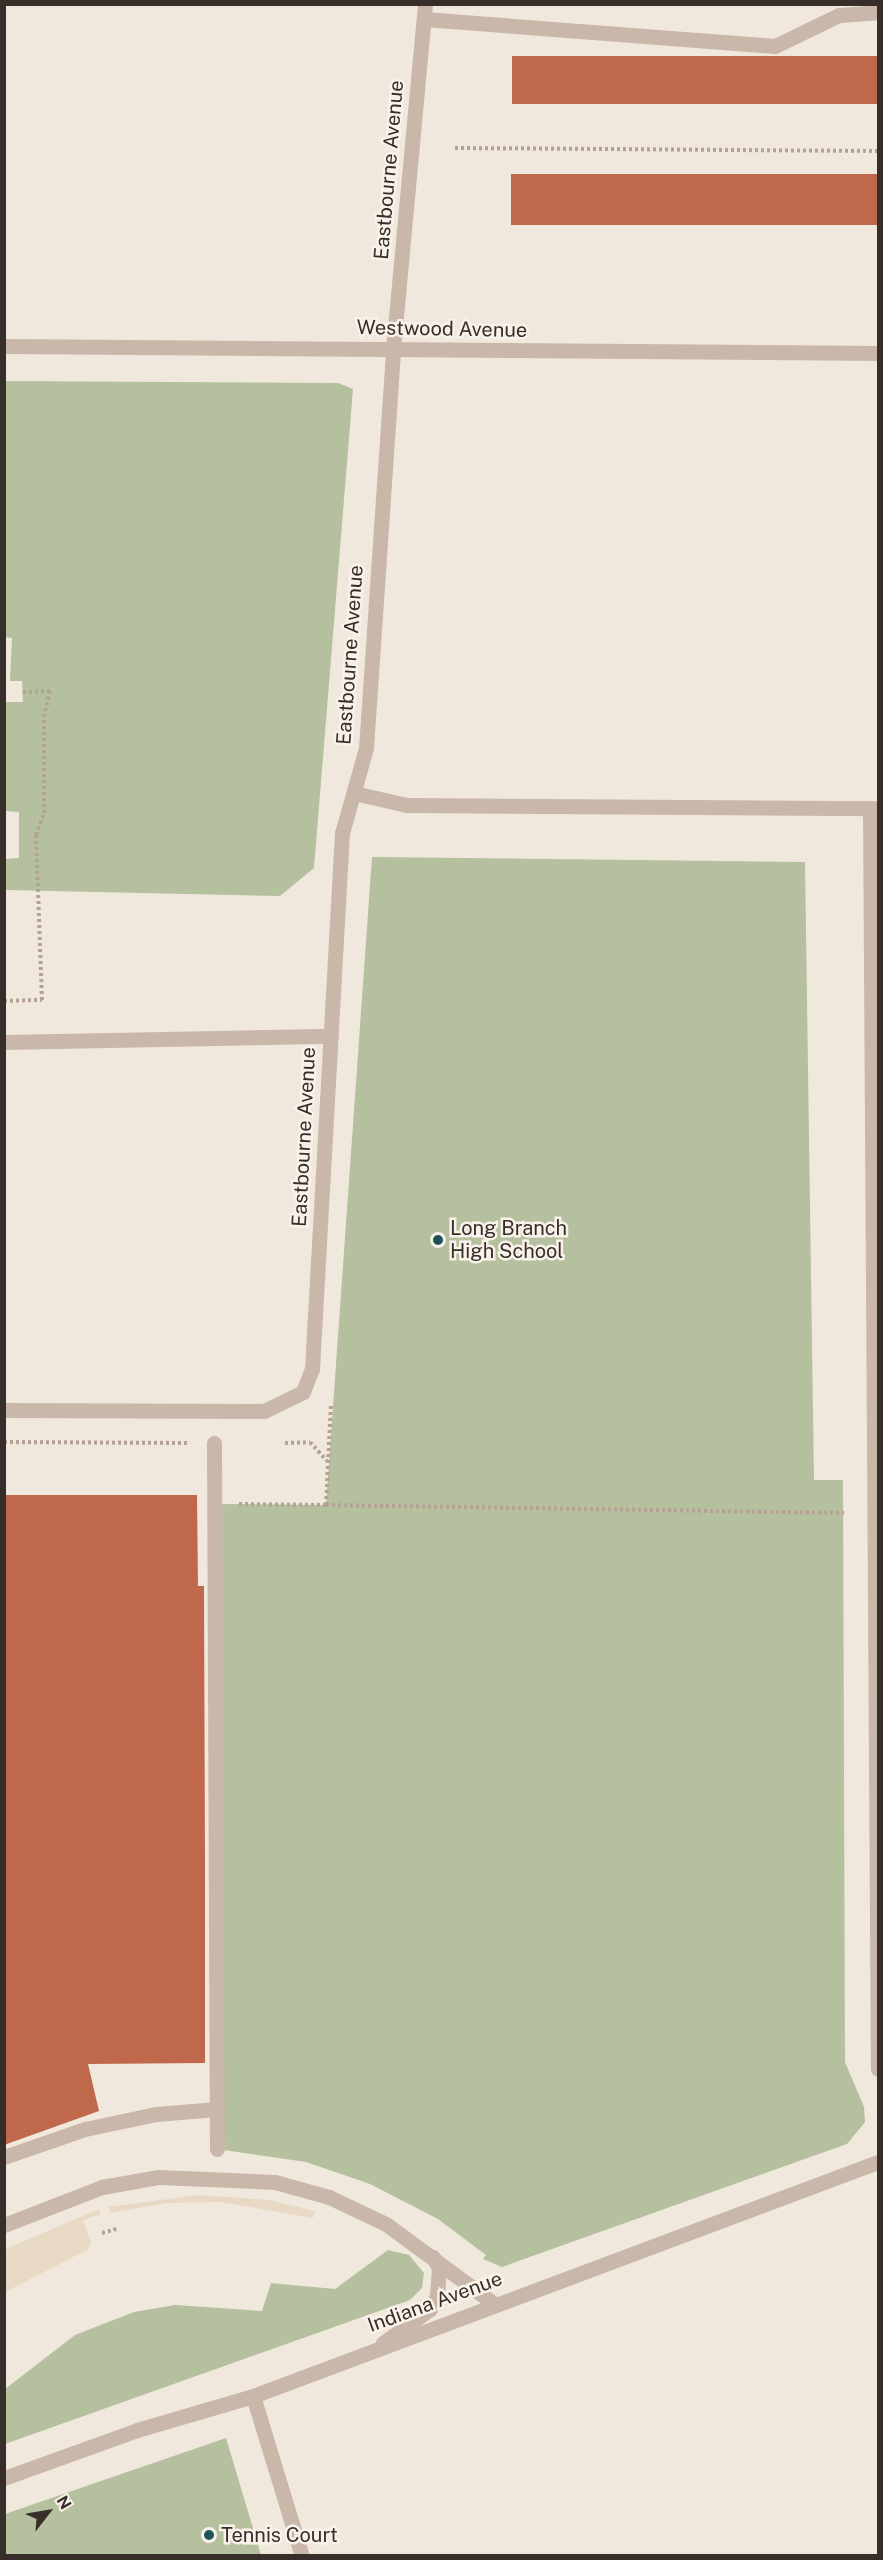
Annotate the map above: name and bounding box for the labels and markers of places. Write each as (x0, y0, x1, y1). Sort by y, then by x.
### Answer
place label: Long Branch High School (450, 1216, 567, 1263)
marker: Long Branch High School (431, 1233, 445, 1247)
place label: Tennis Court (221, 2523, 338, 2547)
marker: Tennis Court (202, 2528, 216, 2542)

